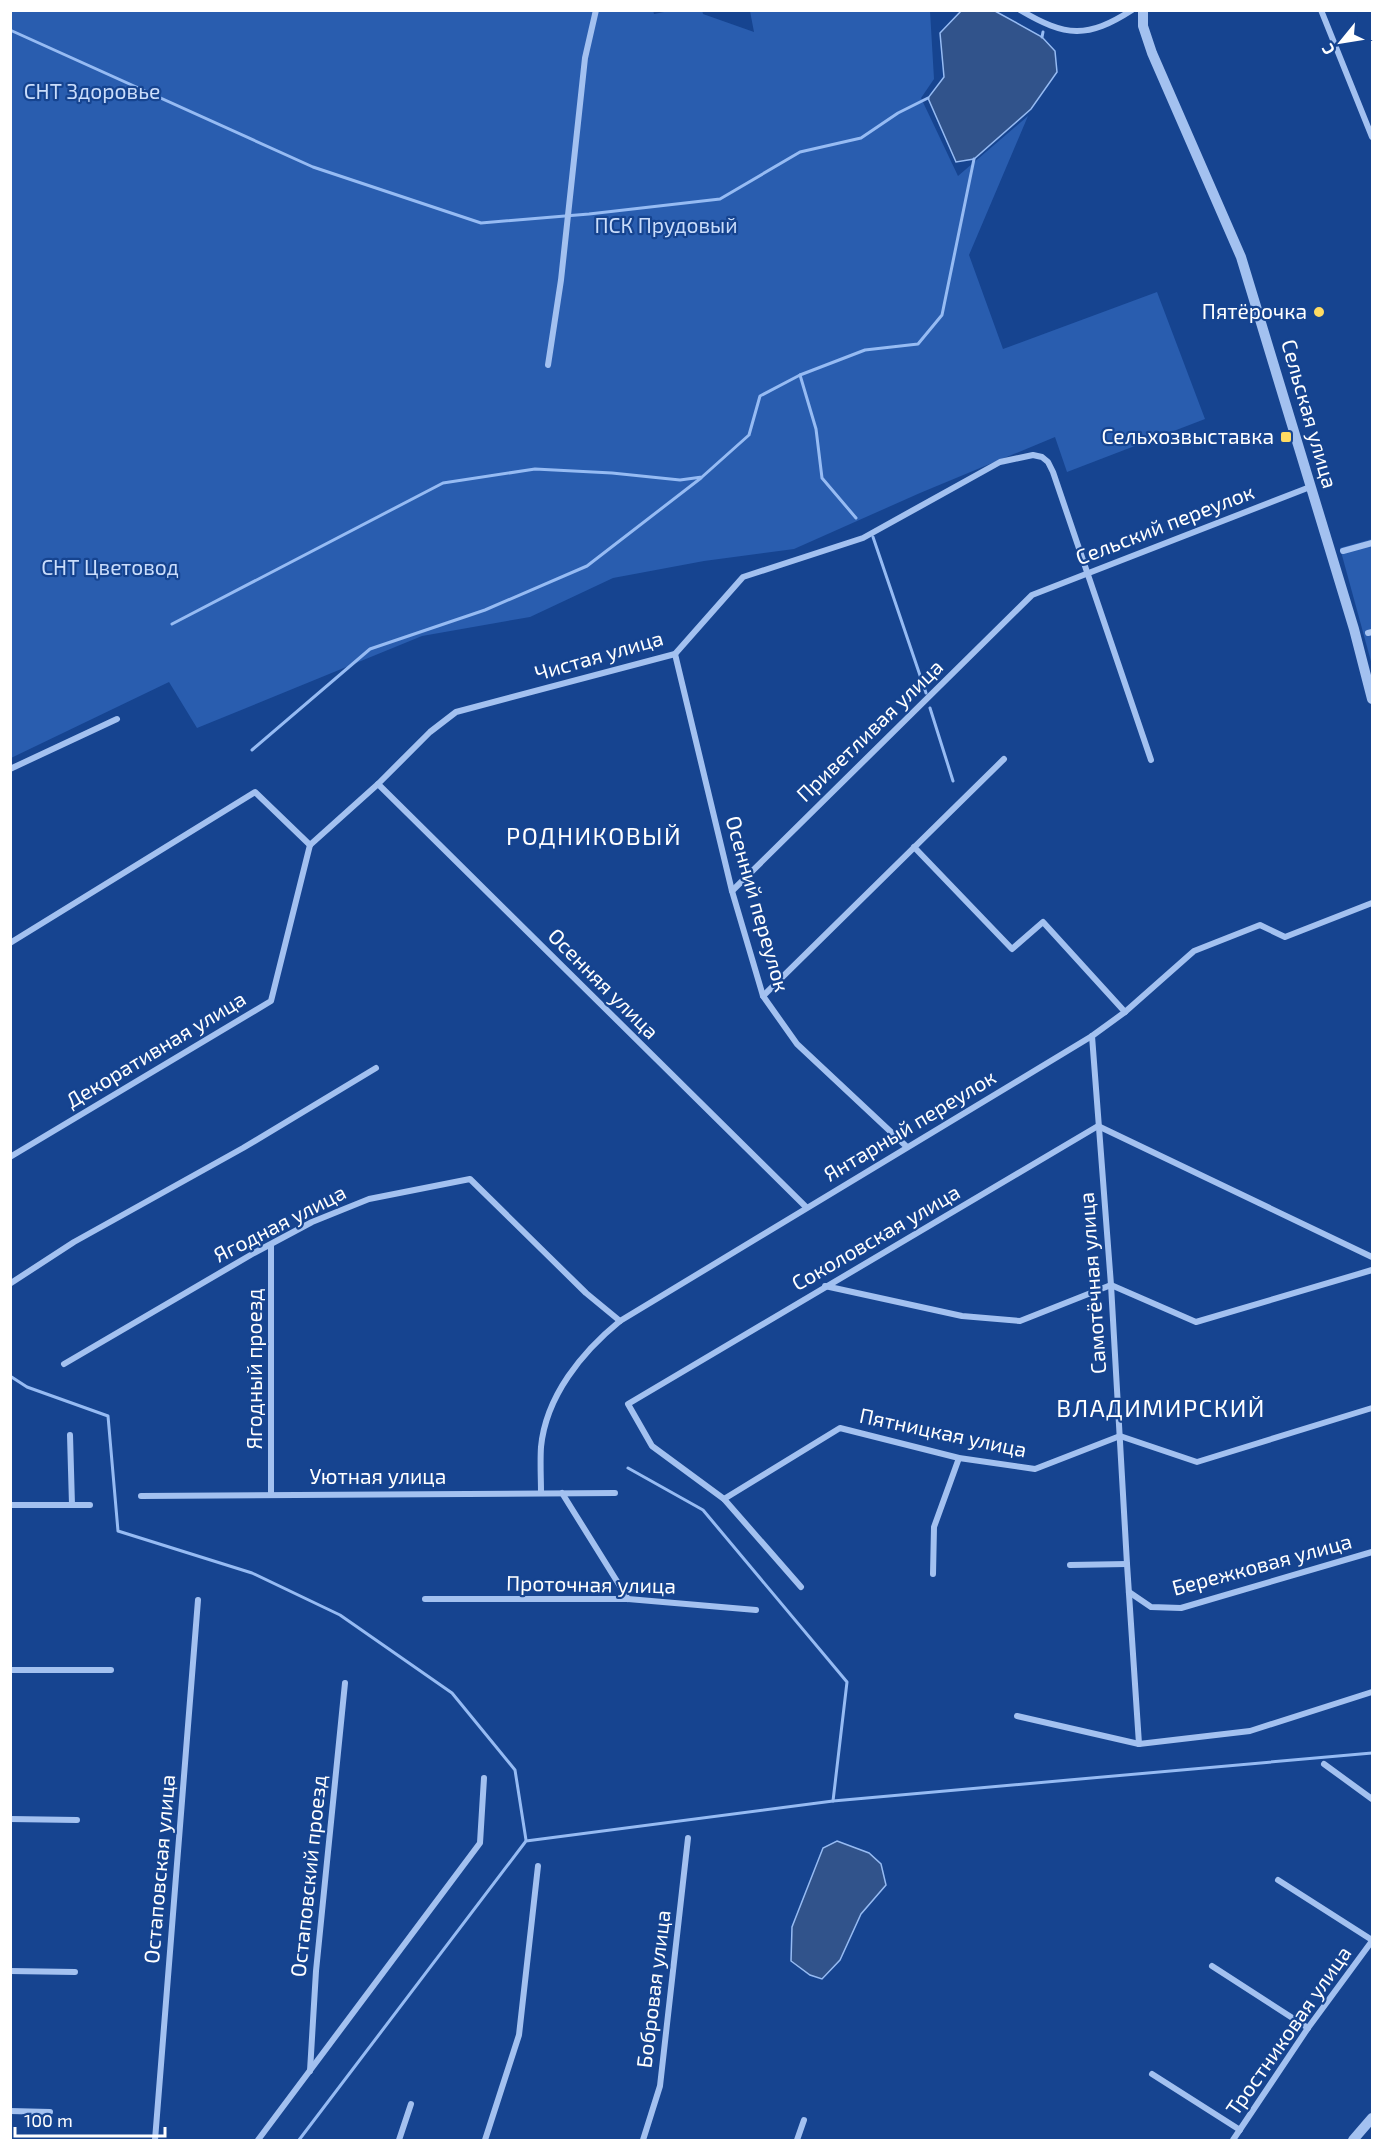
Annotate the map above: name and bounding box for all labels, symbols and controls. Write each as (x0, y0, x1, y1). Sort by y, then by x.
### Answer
north arrow (1311, 12, 1371, 72)
text: С (1317, 41, 1338, 59)
park label: СНТ Здоровье (24, 78, 160, 103)
park label: ПСК Прудовый (594, 212, 738, 238)
place label: Пятёрочка (1202, 298, 1307, 323)
marker: Пятёрочка (1312, 305, 1326, 319)
street label: Сельская улица (1276, 336, 1344, 491)
place label: Сельхозвыставка (1102, 423, 1274, 448)
marker: Сельхозвыставка (1279, 430, 1293, 444)
street label: Сельский переулок (1072, 478, 1258, 570)
park label: СНТ Цветовод (41, 554, 179, 579)
street label: Чистая улица (532, 624, 666, 686)
street label: Приветливая улица (791, 654, 948, 807)
street label: Осенний переулок (720, 813, 795, 995)
district label: РОДНИКОВЫЙ (506, 821, 682, 850)
street label: Осенняя улица (543, 922, 665, 1044)
street label: Декоративная улица (61, 985, 250, 1113)
street label: Янтарный переулок (819, 1064, 1000, 1187)
street label: Соколовская улица (787, 1178, 964, 1296)
street label: Ягодная улица (209, 1179, 350, 1268)
street label: Самотёчная улица (1073, 1191, 1111, 1375)
street label: Ягодный проезд (241, 1288, 266, 1450)
district label: ВЛАДИМИРСКИЙ (1056, 1393, 1266, 1422)
street label: Пятницкая улица (857, 1402, 1029, 1462)
street label: Уютная улица (310, 1463, 446, 1489)
street label: Бережковая улица (1169, 1528, 1354, 1601)
street label: Проточная улица (506, 1570, 676, 1598)
street label: Остаповская улица (138, 1773, 180, 1965)
street label: Остаповский проезд (284, 1774, 331, 1978)
street label: Бобровая улица (630, 1908, 676, 2069)
street label: Тростниковая улица (1220, 1941, 1356, 2120)
scale bar (15, 2100, 165, 2138)
text: 100 m (24, 2109, 73, 2131)

